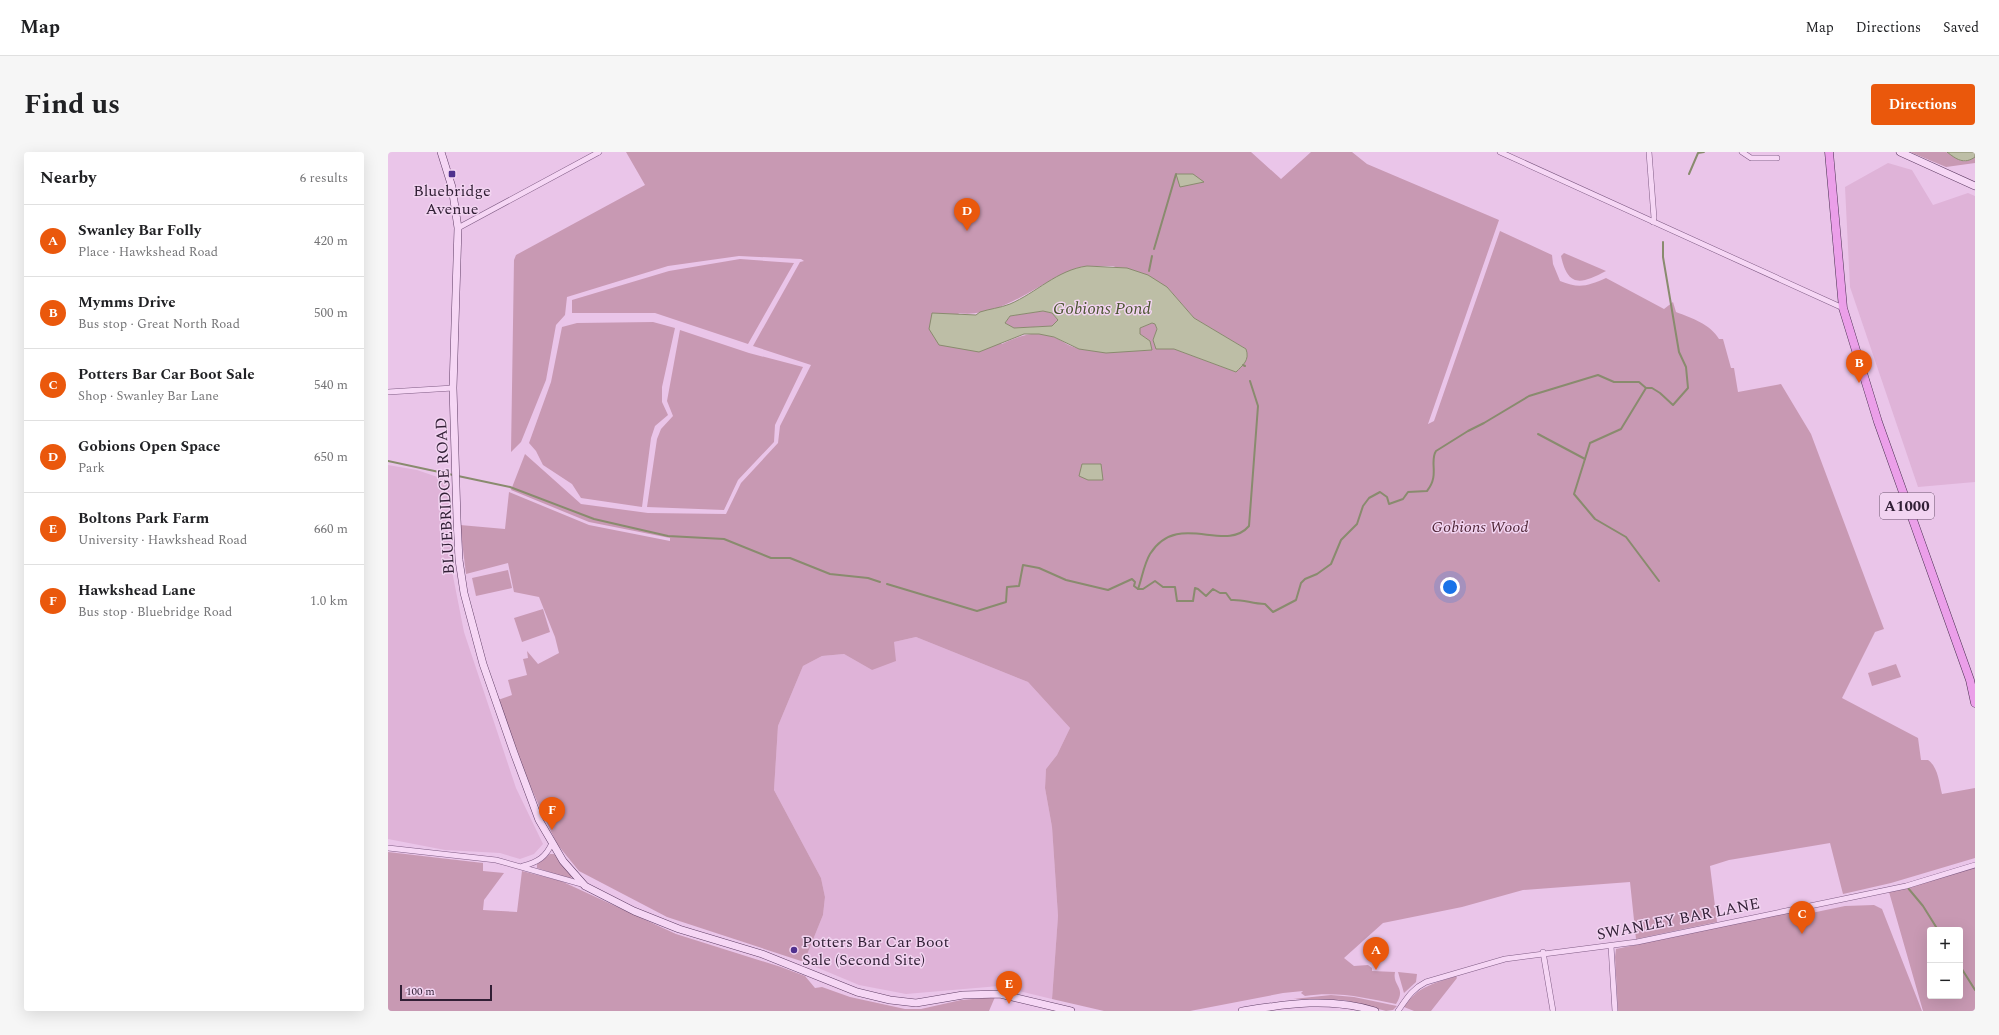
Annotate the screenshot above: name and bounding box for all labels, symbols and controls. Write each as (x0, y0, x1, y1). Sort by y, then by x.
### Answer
text: Map (20, 13, 60, 42)
text: Map (1806, 17, 1834, 38)
text: Directions (1856, 17, 1921, 38)
text: Saved (1943, 17, 1979, 38)
text: Find us (24, 83, 120, 126)
button: Directions (1871, 84, 1975, 125)
text: Nearby (40, 165, 96, 191)
text: 6 results (300, 168, 348, 188)
marker: Bluebridge Avenue (447, 169, 457, 179)
place label: Bluebridge Avenue (413, 179, 491, 221)
pin: D (954, 198, 980, 231)
text: Swanley Bar Folly (78, 219, 201, 242)
text: A (48, 231, 58, 251)
text: 420 m (314, 231, 348, 251)
text: Place · Hawkshead Road (78, 242, 218, 262)
text: Mymms Drive (78, 291, 176, 314)
water label: Gobions Pond (1053, 296, 1151, 322)
text: B (48, 303, 58, 323)
text: 500 m (314, 303, 348, 323)
text: Bus stop · Great North Road (78, 314, 240, 334)
pin: B (1846, 350, 1872, 383)
text: Potters Bar Car Boot Sale (78, 363, 255, 386)
text: C (48, 375, 58, 395)
text: 540 m (314, 375, 348, 395)
text: Shop · Swanley Bar Lane (78, 386, 219, 406)
street label: BLUEBRIDGE ROAD (429, 417, 461, 575)
text: Gobions Open Space (78, 435, 220, 458)
text: D (48, 447, 58, 467)
text: 650 m (314, 447, 348, 467)
text: Park (78, 458, 105, 478)
road number: A1000 (1880, 493, 1934, 519)
text: Boltons Park Farm (78, 507, 209, 530)
park label: Gobions Wood (1432, 515, 1528, 539)
text: E (49, 519, 57, 539)
text: 660 m (314, 519, 348, 539)
text: University · Hawkshead Road (78, 530, 247, 550)
your location (1440, 577, 1460, 597)
text: Hawkshead Lane (78, 579, 196, 602)
text: F (49, 591, 57, 611)
text: 1.0 km (310, 591, 348, 611)
text: Bus stop · Bluebridge Road (78, 602, 232, 622)
pin: F (539, 797, 565, 830)
street label: SWANLEY BAR LANE (1595, 891, 1762, 947)
pin: C (1789, 901, 1815, 934)
map controls (1927, 927, 1963, 999)
button: + (1927, 927, 1963, 963)
place label: Potters Bar Car Boot Sale (Second Site) (802, 930, 949, 972)
pin: A (1363, 937, 1389, 970)
marker: Potters Bar Car Boot Sale (Second Site) (789, 945, 799, 955)
button: − (1927, 963, 1963, 999)
pin: E (996, 971, 1022, 1004)
scale bar (400, 983, 492, 1002)
text: 100 m (406, 983, 435, 1000)

